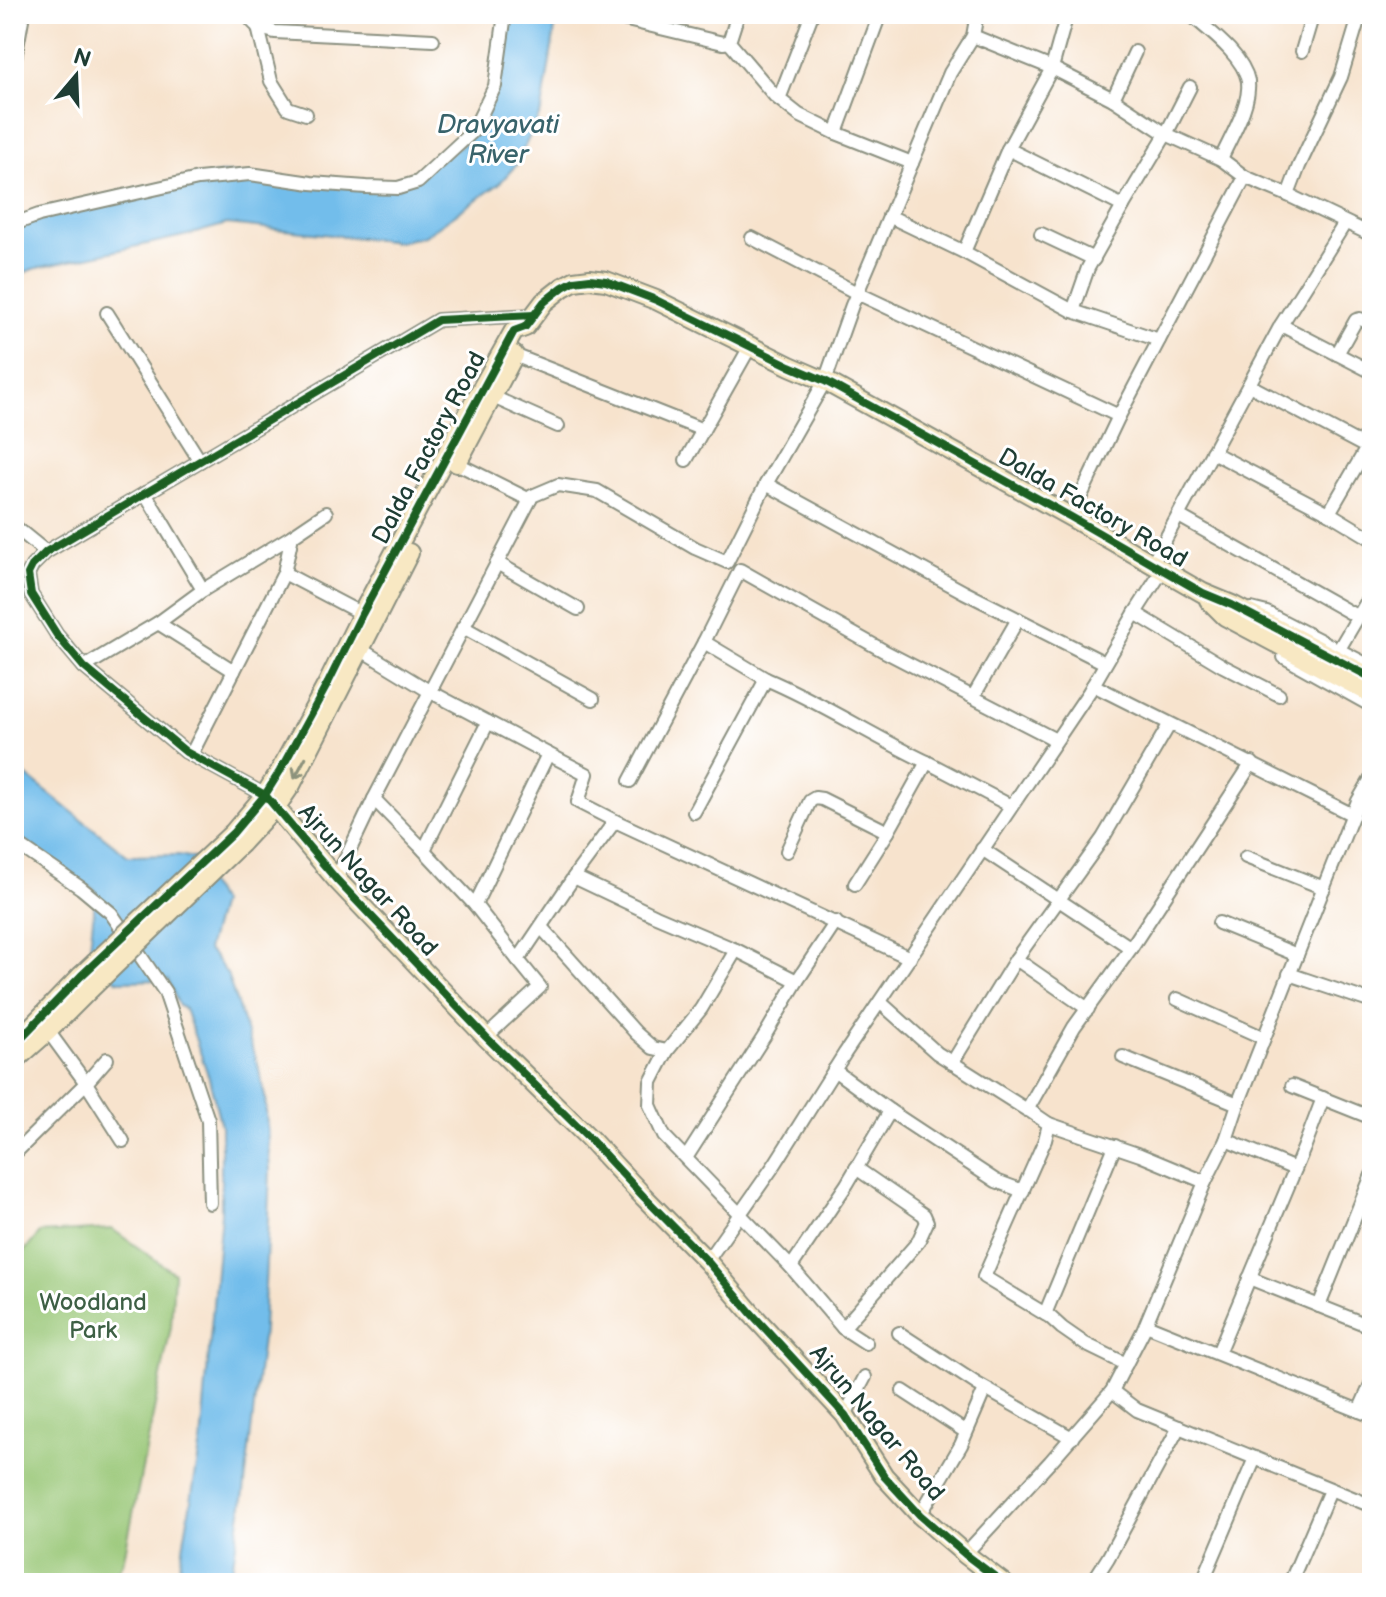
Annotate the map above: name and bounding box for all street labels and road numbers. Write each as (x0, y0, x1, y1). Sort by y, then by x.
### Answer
street label: Dalda Factory Road (366, 347, 492, 549)
street label: Dalda Factory Road (993, 442, 1193, 574)
street label: Ajrun Nagar Road (292, 798, 444, 962)
street label: Ajrun Nagar Road (803, 1339, 951, 1507)

